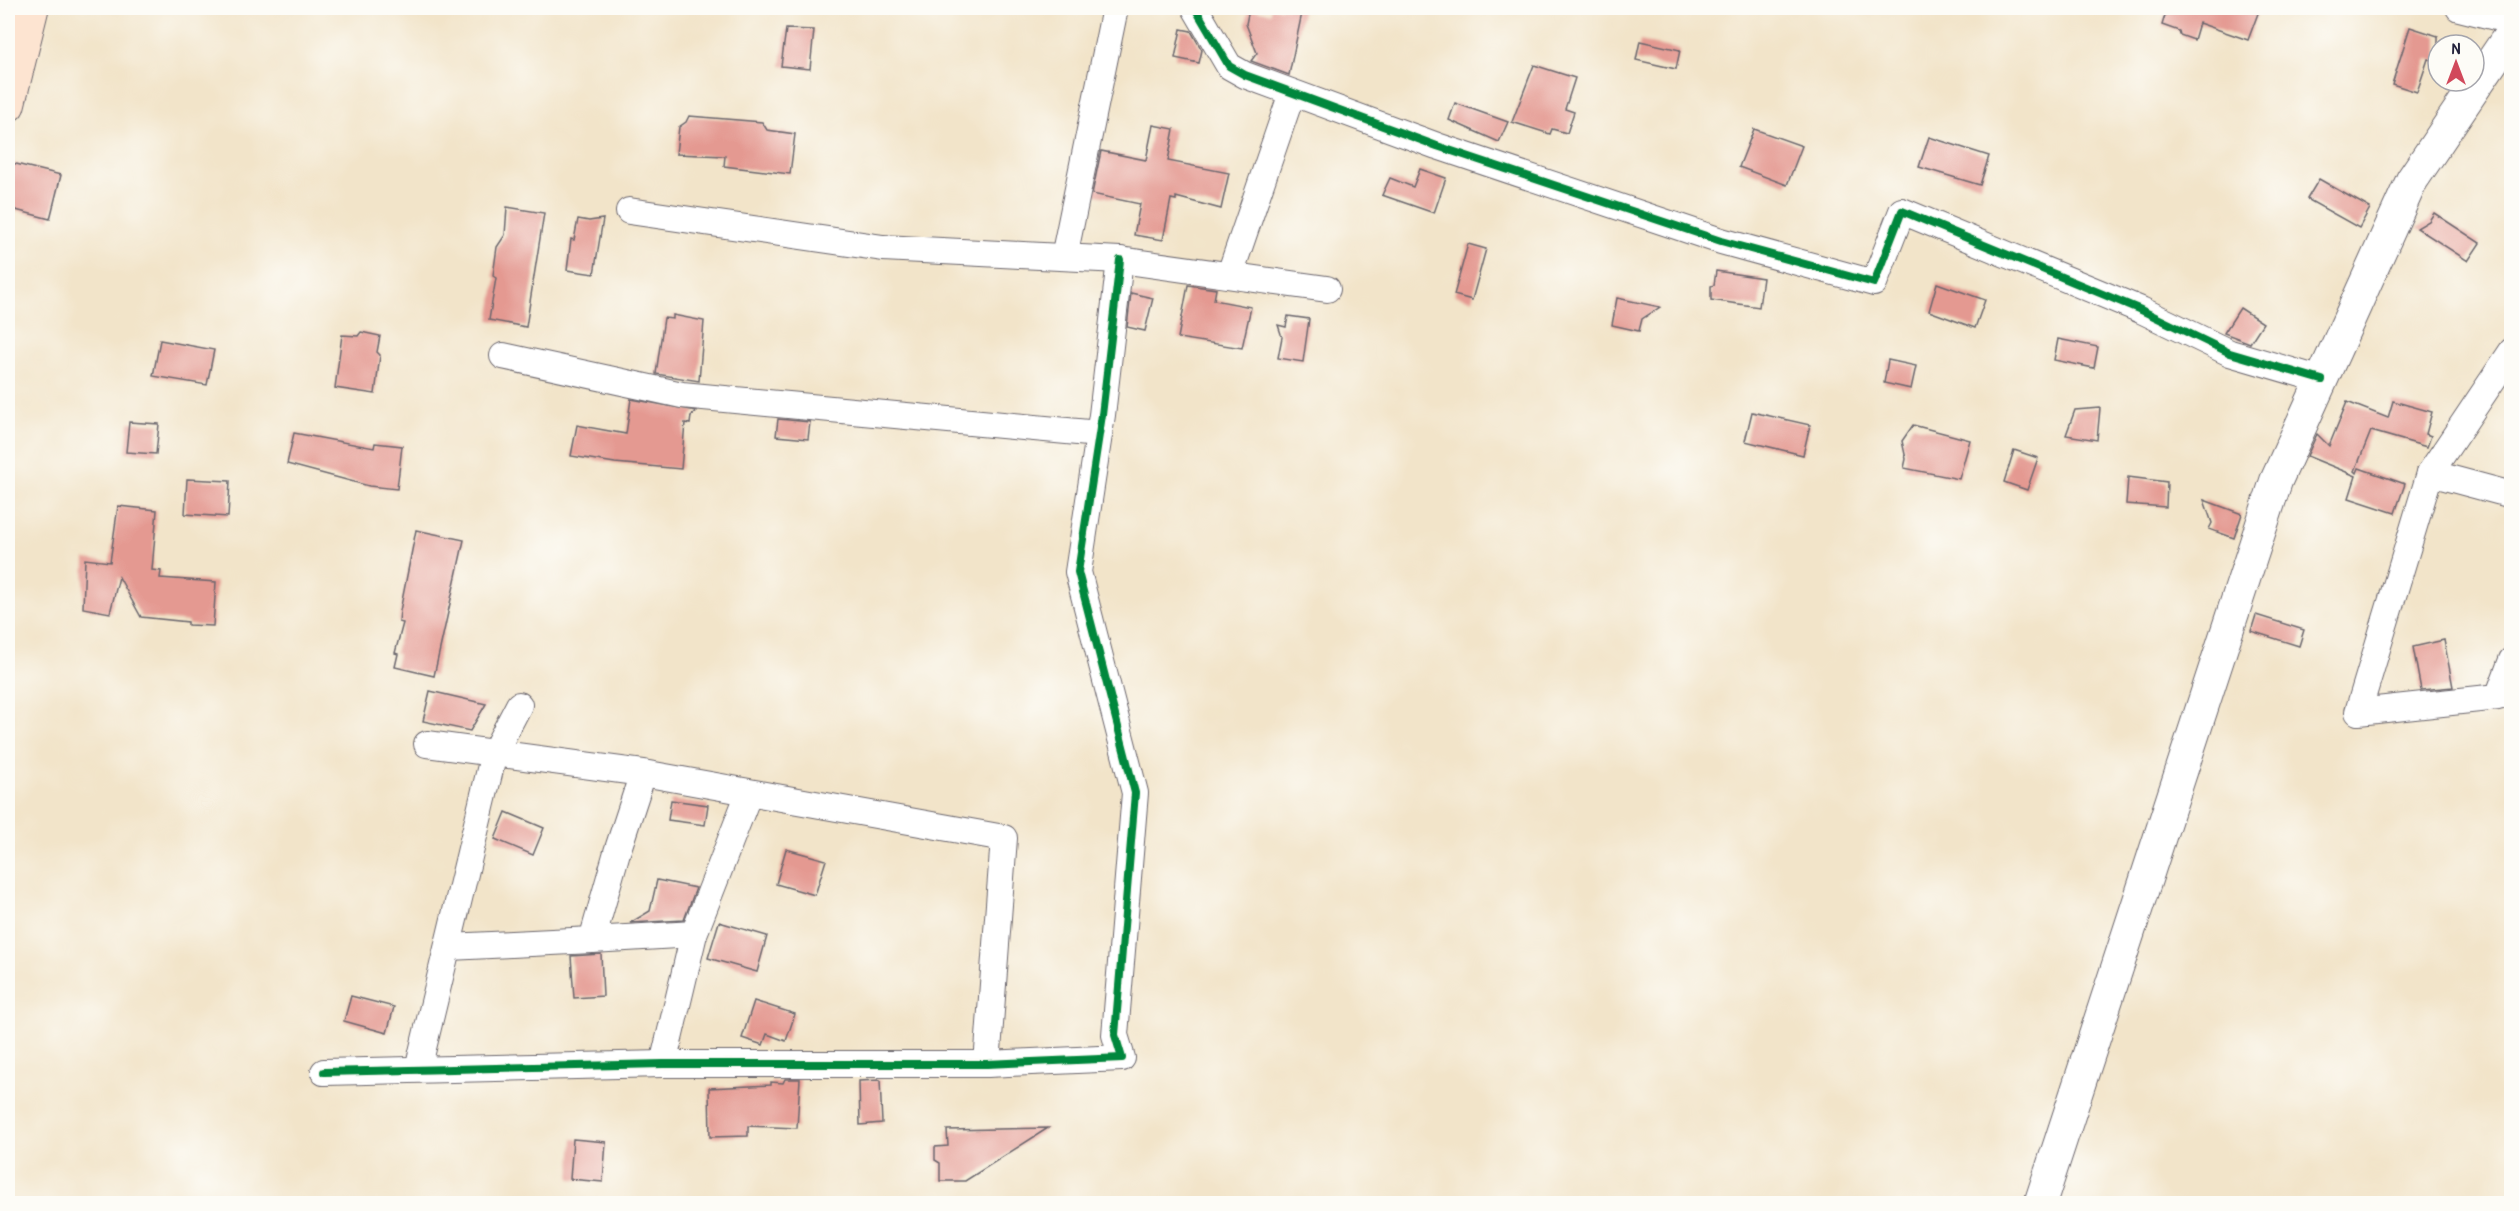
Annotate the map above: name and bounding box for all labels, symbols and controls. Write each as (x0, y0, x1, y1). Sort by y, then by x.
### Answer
north arrow (2426, 33, 2486, 93)
text: N (2452, 37, 2461, 59)

